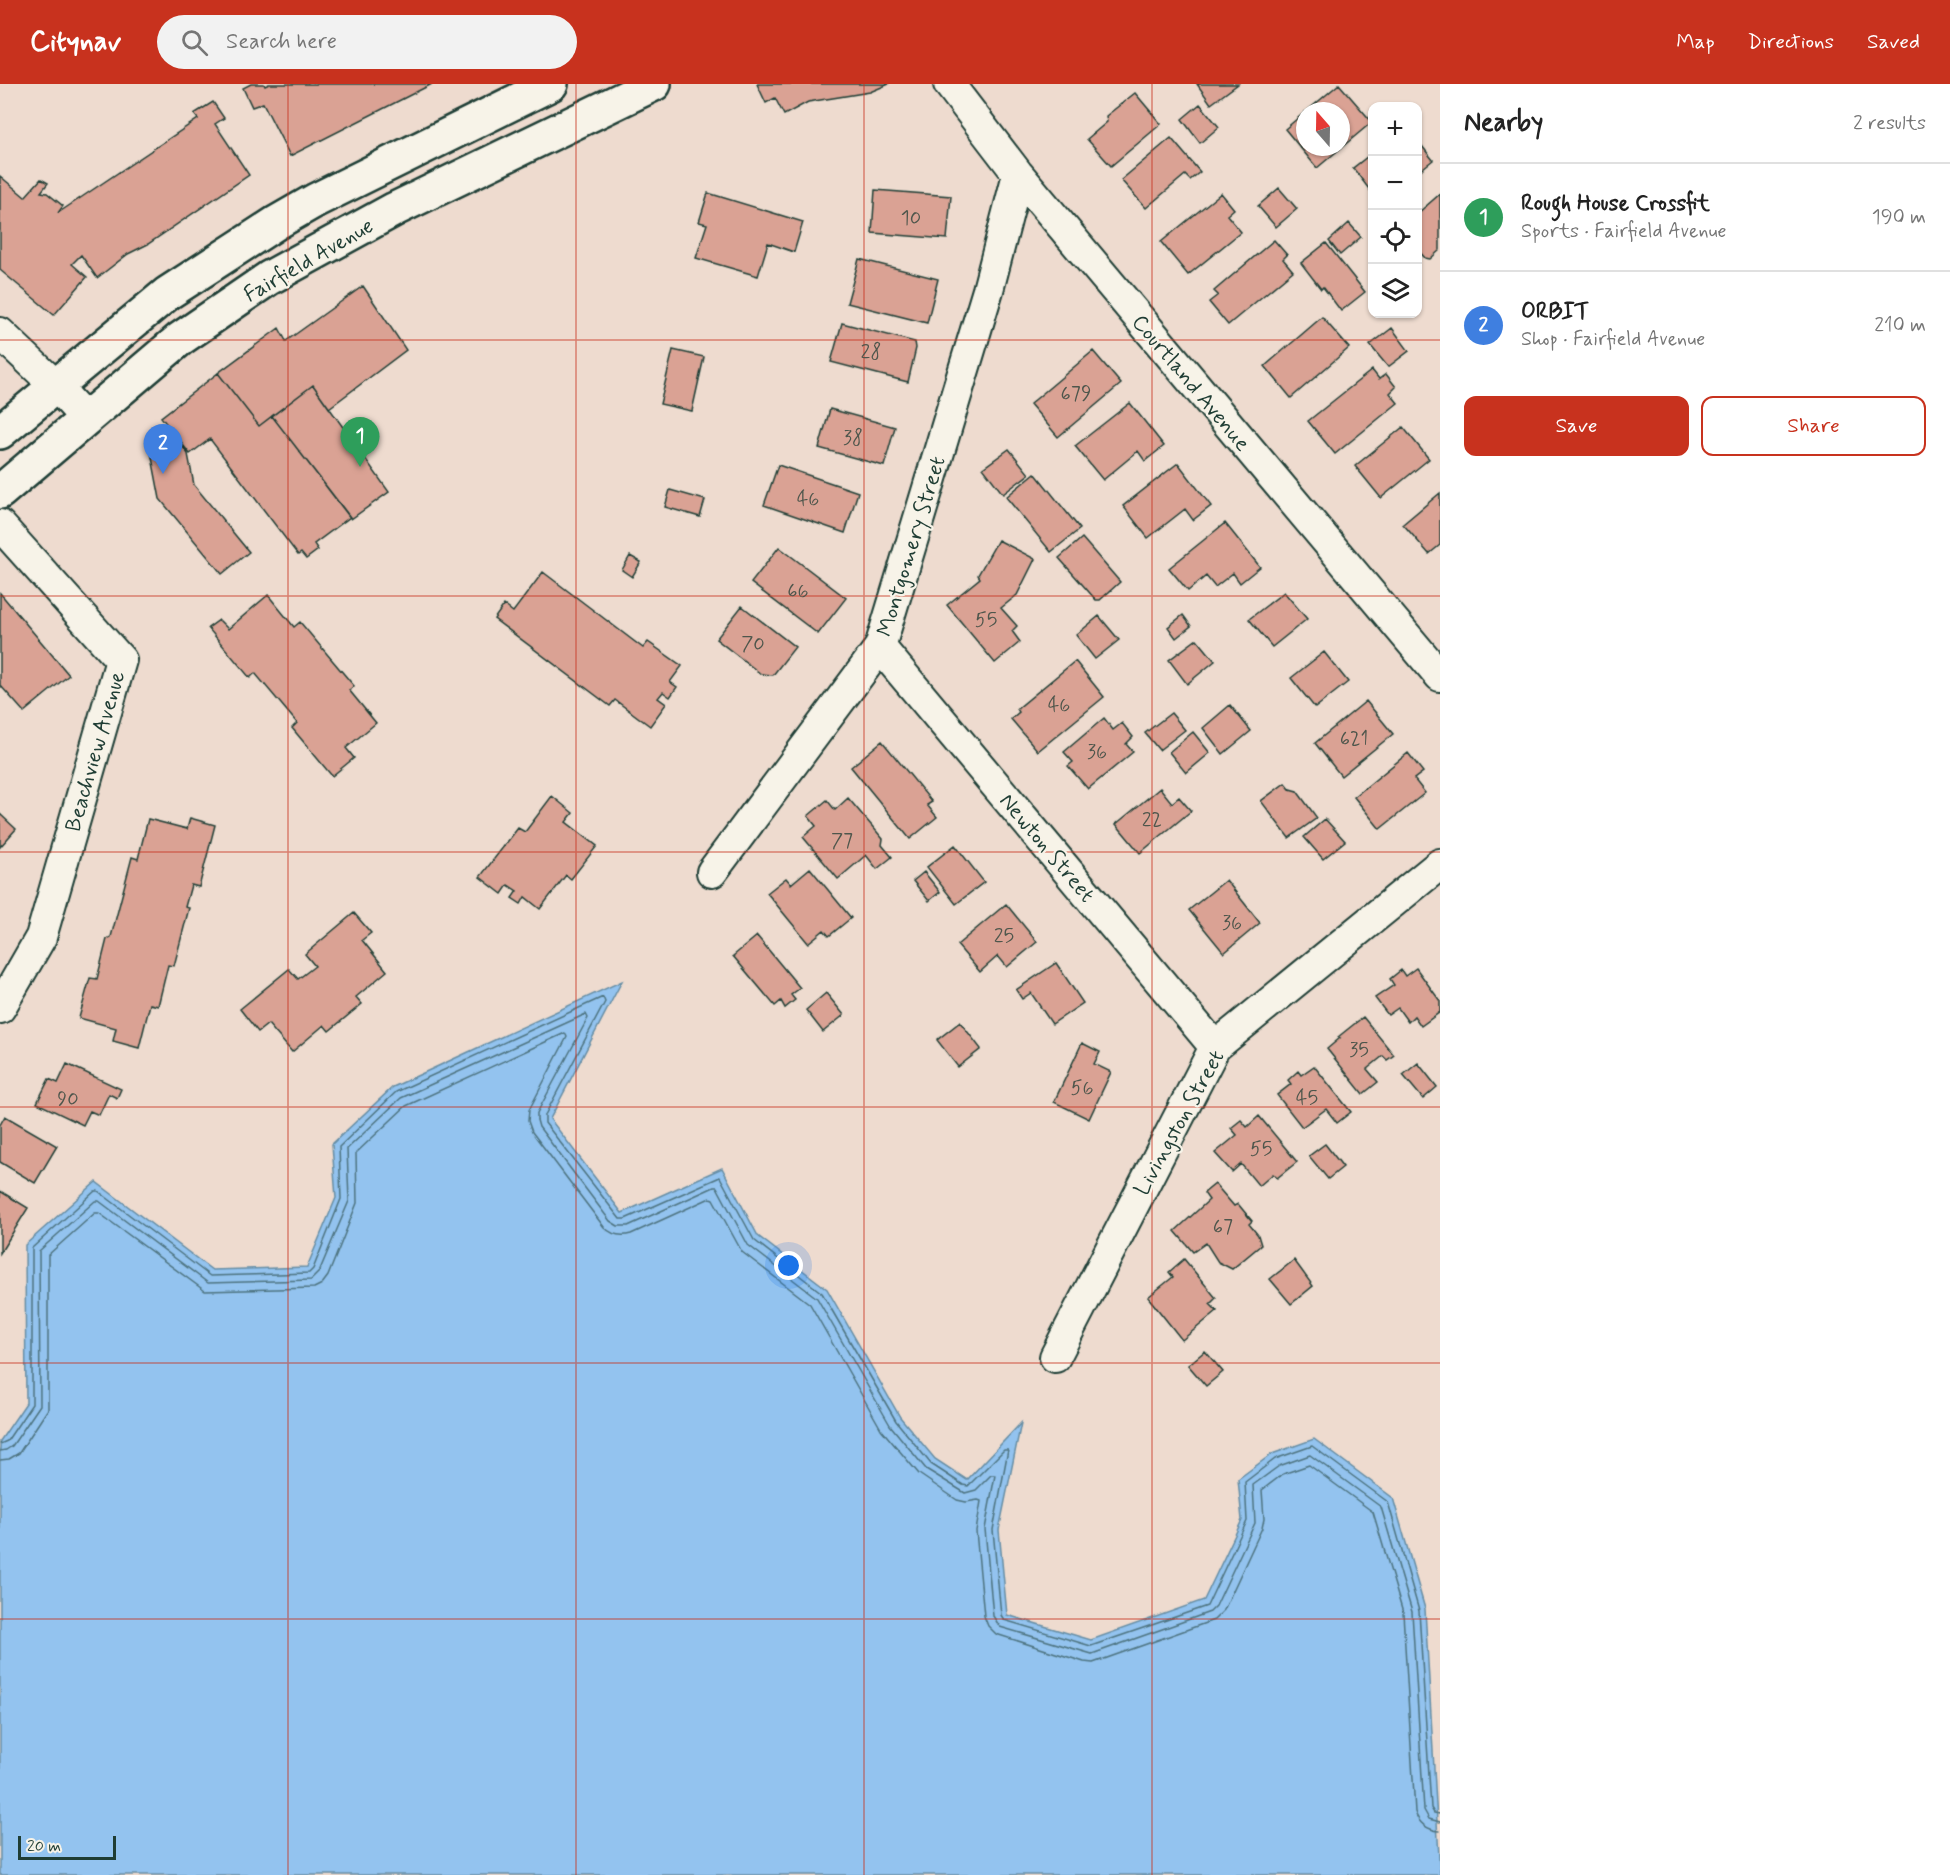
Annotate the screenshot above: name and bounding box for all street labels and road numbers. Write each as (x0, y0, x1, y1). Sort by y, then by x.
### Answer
street label: Fairfield Avenue (239, 212, 379, 309)
street label: Courtland Avenue (1125, 309, 1256, 458)
street label: Montgomery Street (871, 453, 954, 640)
street label: Beachview Avenue (60, 668, 132, 835)
street label: Newton Street (993, 788, 1100, 909)
street label: Livingston Street (1128, 1045, 1232, 1201)

